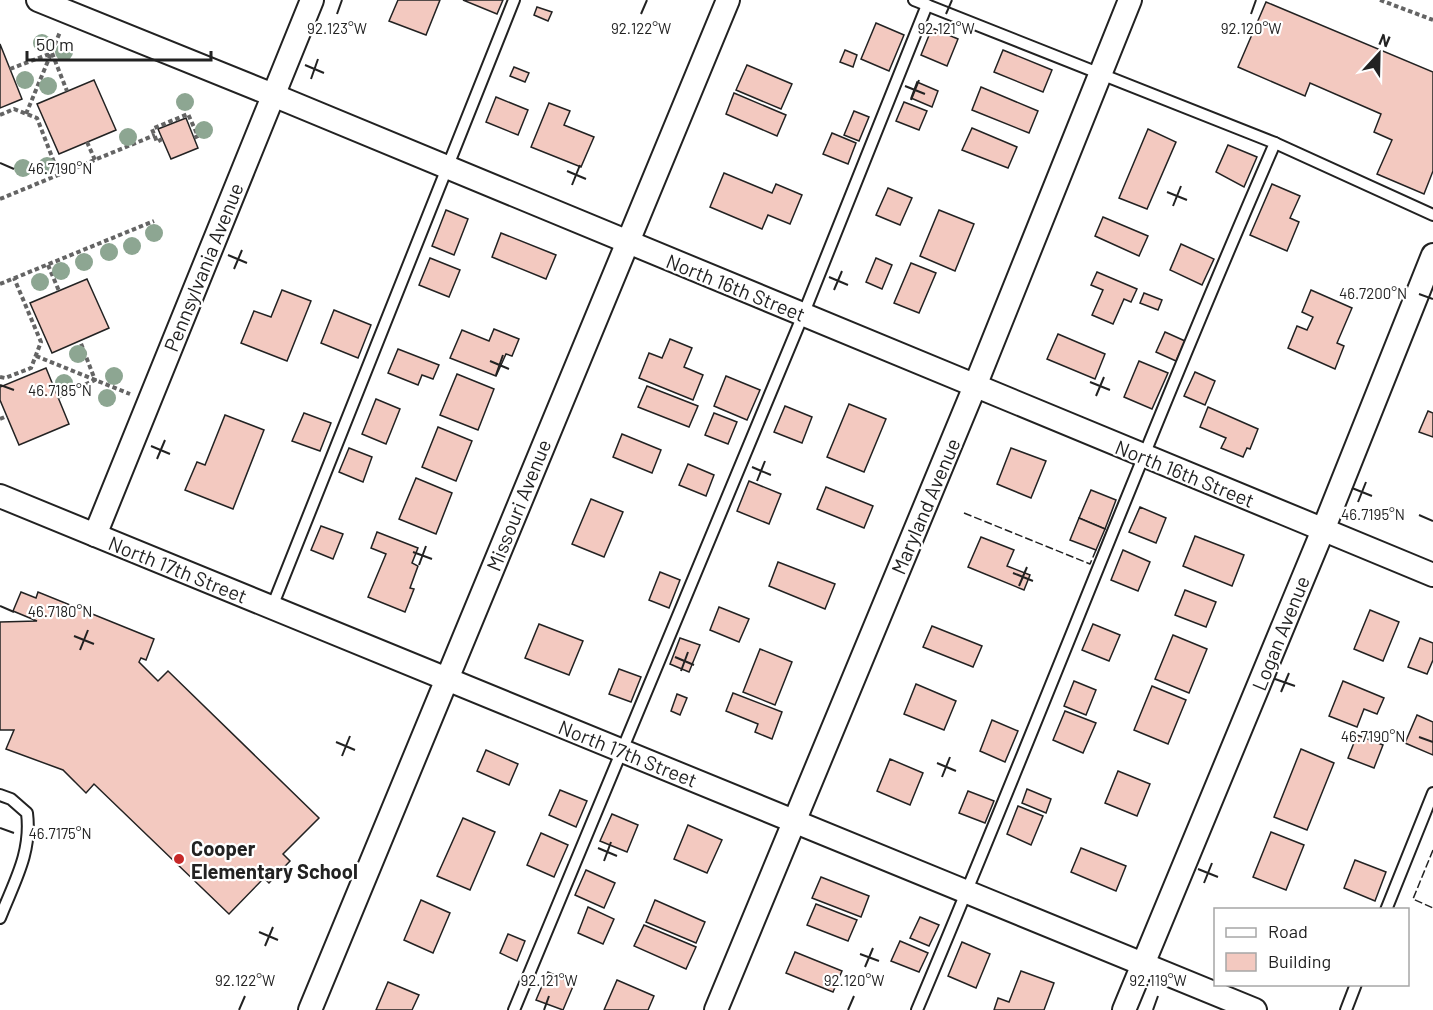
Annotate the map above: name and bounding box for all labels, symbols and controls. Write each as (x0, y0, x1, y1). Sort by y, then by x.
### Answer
text: 92.123°W (307, 19, 367, 37)
text: 92.122°W (611, 19, 671, 37)
text: 92.121°W (917, 19, 975, 37)
text: 92.120°W (1221, 19, 1281, 37)
scale bar (27, 24, 212, 62)
north arrow (1349, 24, 1409, 84)
text: N (1376, 29, 1393, 50)
text: 50 m (36, 33, 74, 55)
text: 46.7190°N (28, 159, 92, 177)
street label: Pennsylvania Avenue (158, 179, 248, 355)
street label: North 16th Street (663, 248, 809, 326)
text: 46.7200°N (1339, 284, 1407, 302)
text: 46.7185°N (28, 381, 92, 399)
street label: Maryland Avenue (886, 434, 964, 578)
street label: North 16th Street (1112, 434, 1258, 512)
street label: Missouri Avenue (481, 436, 555, 574)
text: 46.7195°N (1341, 505, 1405, 523)
street label: North 17th Street (105, 530, 251, 608)
street label: Logan Avenue (1246, 572, 1314, 694)
text: 46.7180°N (28, 602, 92, 620)
street label: North 17th Street (555, 714, 701, 792)
text: 46.7190°N (1341, 727, 1405, 745)
text: 46.7175°N (28, 824, 92, 842)
place label: Cooper Elementary School (191, 836, 358, 883)
marker: Cooper Elementary School (172, 852, 186, 866)
legend (1214, 908, 1409, 986)
text: Road (1268, 920, 1308, 942)
text: Building (1268, 950, 1331, 972)
text: 92.122°W (215, 971, 275, 989)
text: 92.121°W (520, 971, 578, 989)
text: 92.120°W (824, 971, 884, 989)
text: 92.119°W (1129, 971, 1187, 989)

